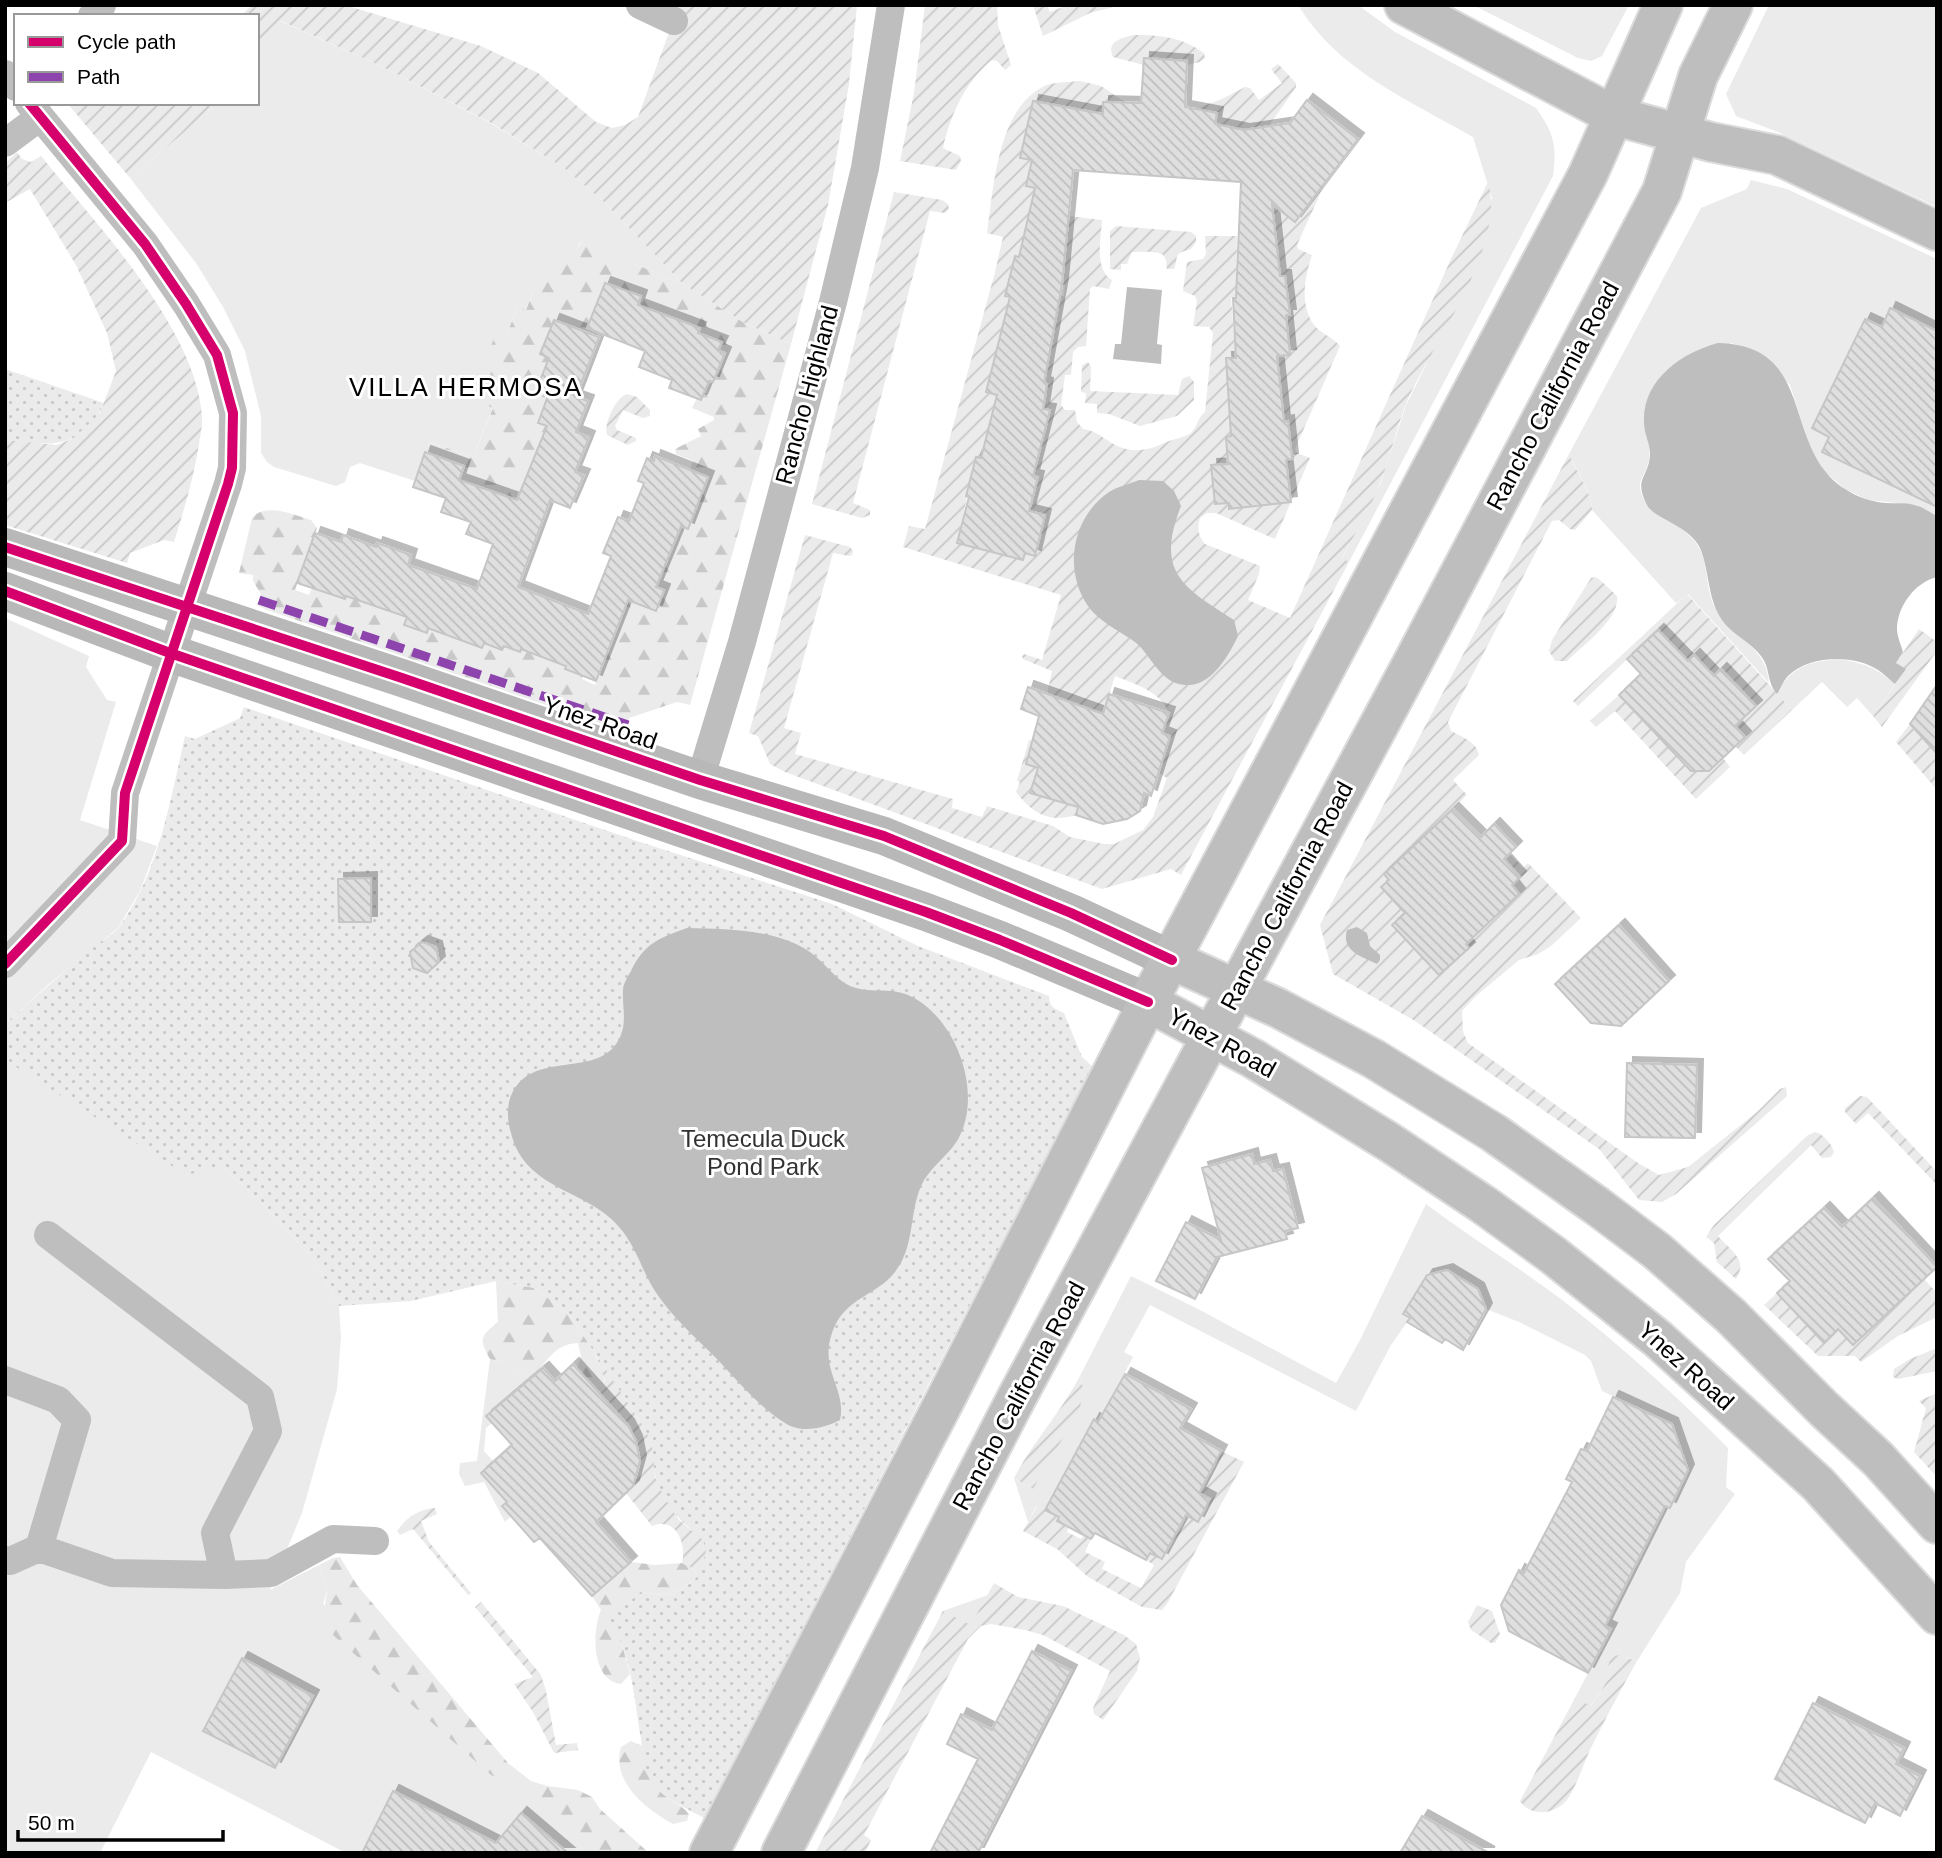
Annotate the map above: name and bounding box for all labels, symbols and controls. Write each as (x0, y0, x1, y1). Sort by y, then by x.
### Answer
legend (14, 14, 259, 105)
text: Cycle path (77, 30, 176, 53)
text: Path (77, 65, 120, 88)
street label: Rancho California Road (1481, 277, 1624, 515)
street label: Rancho Highland (770, 302, 843, 487)
district label: VILLA HERMOSA (349, 372, 583, 402)
street label: Ynez Road (540, 690, 661, 755)
street label: Rancho California Road (1215, 777, 1358, 1015)
street label: Ynez Road (1164, 1002, 1281, 1083)
park label: Temecula Duck Pond Park (681, 1125, 846, 1180)
street label: Rancho California Road (947, 1277, 1090, 1515)
street label: Ynez Road (1633, 1316, 1739, 1415)
scale bar (18, 1798, 222, 1842)
text: 50 m (28, 1811, 75, 1834)

